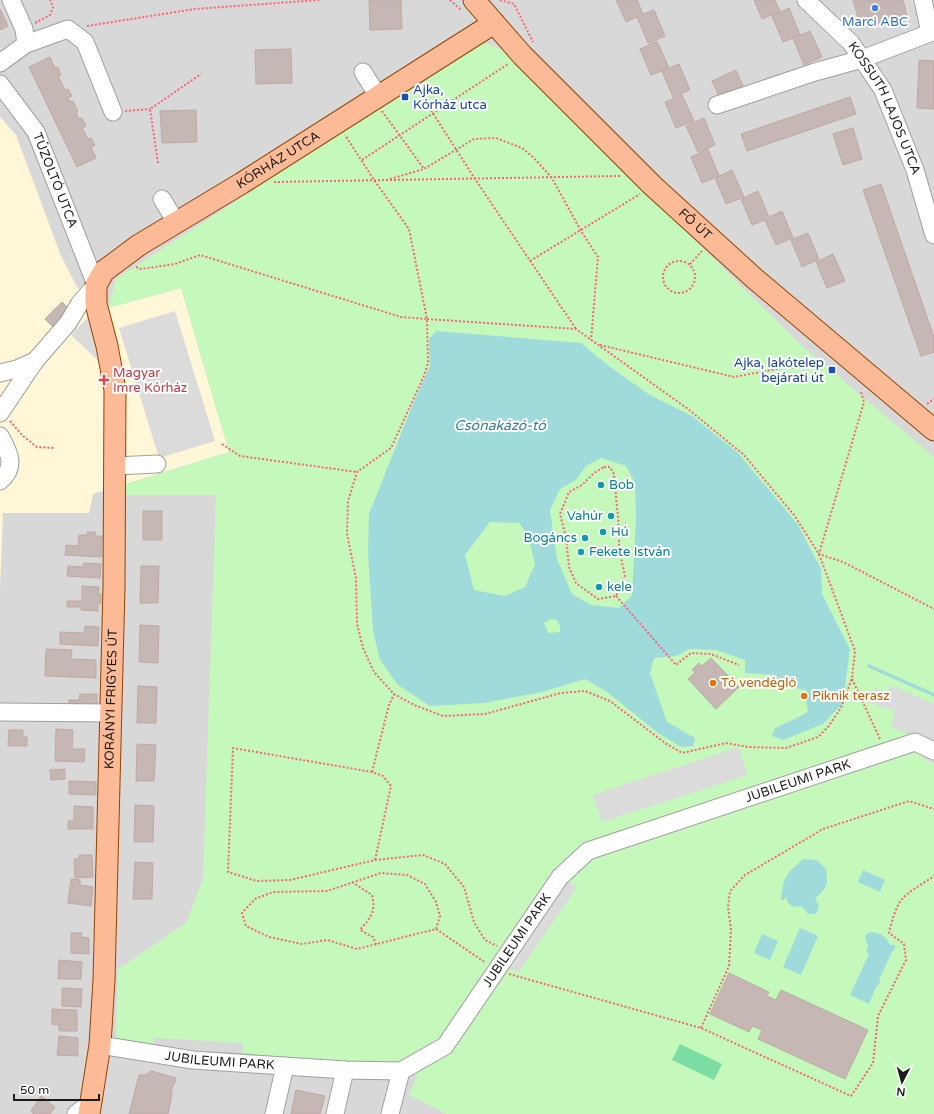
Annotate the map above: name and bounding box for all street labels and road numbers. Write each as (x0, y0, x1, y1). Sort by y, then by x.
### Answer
street label: KOSSUTH LAJOS UTCA (845, 39, 924, 177)
street label: KÓRHÁZ UTCA (234, 128, 323, 192)
street label: TŰZOLTÓ UTCA (29, 130, 81, 231)
street label: FŐ ÚT (675, 205, 715, 243)
street label: KORÁNYI FRIGYES ÚT (101, 629, 121, 769)
street label: JUBILEUMI PARK (743, 756, 853, 806)
street label: JUBILEUMI PARK (479, 890, 555, 990)
street label: JUBILEUMI PARK (164, 1048, 275, 1073)

